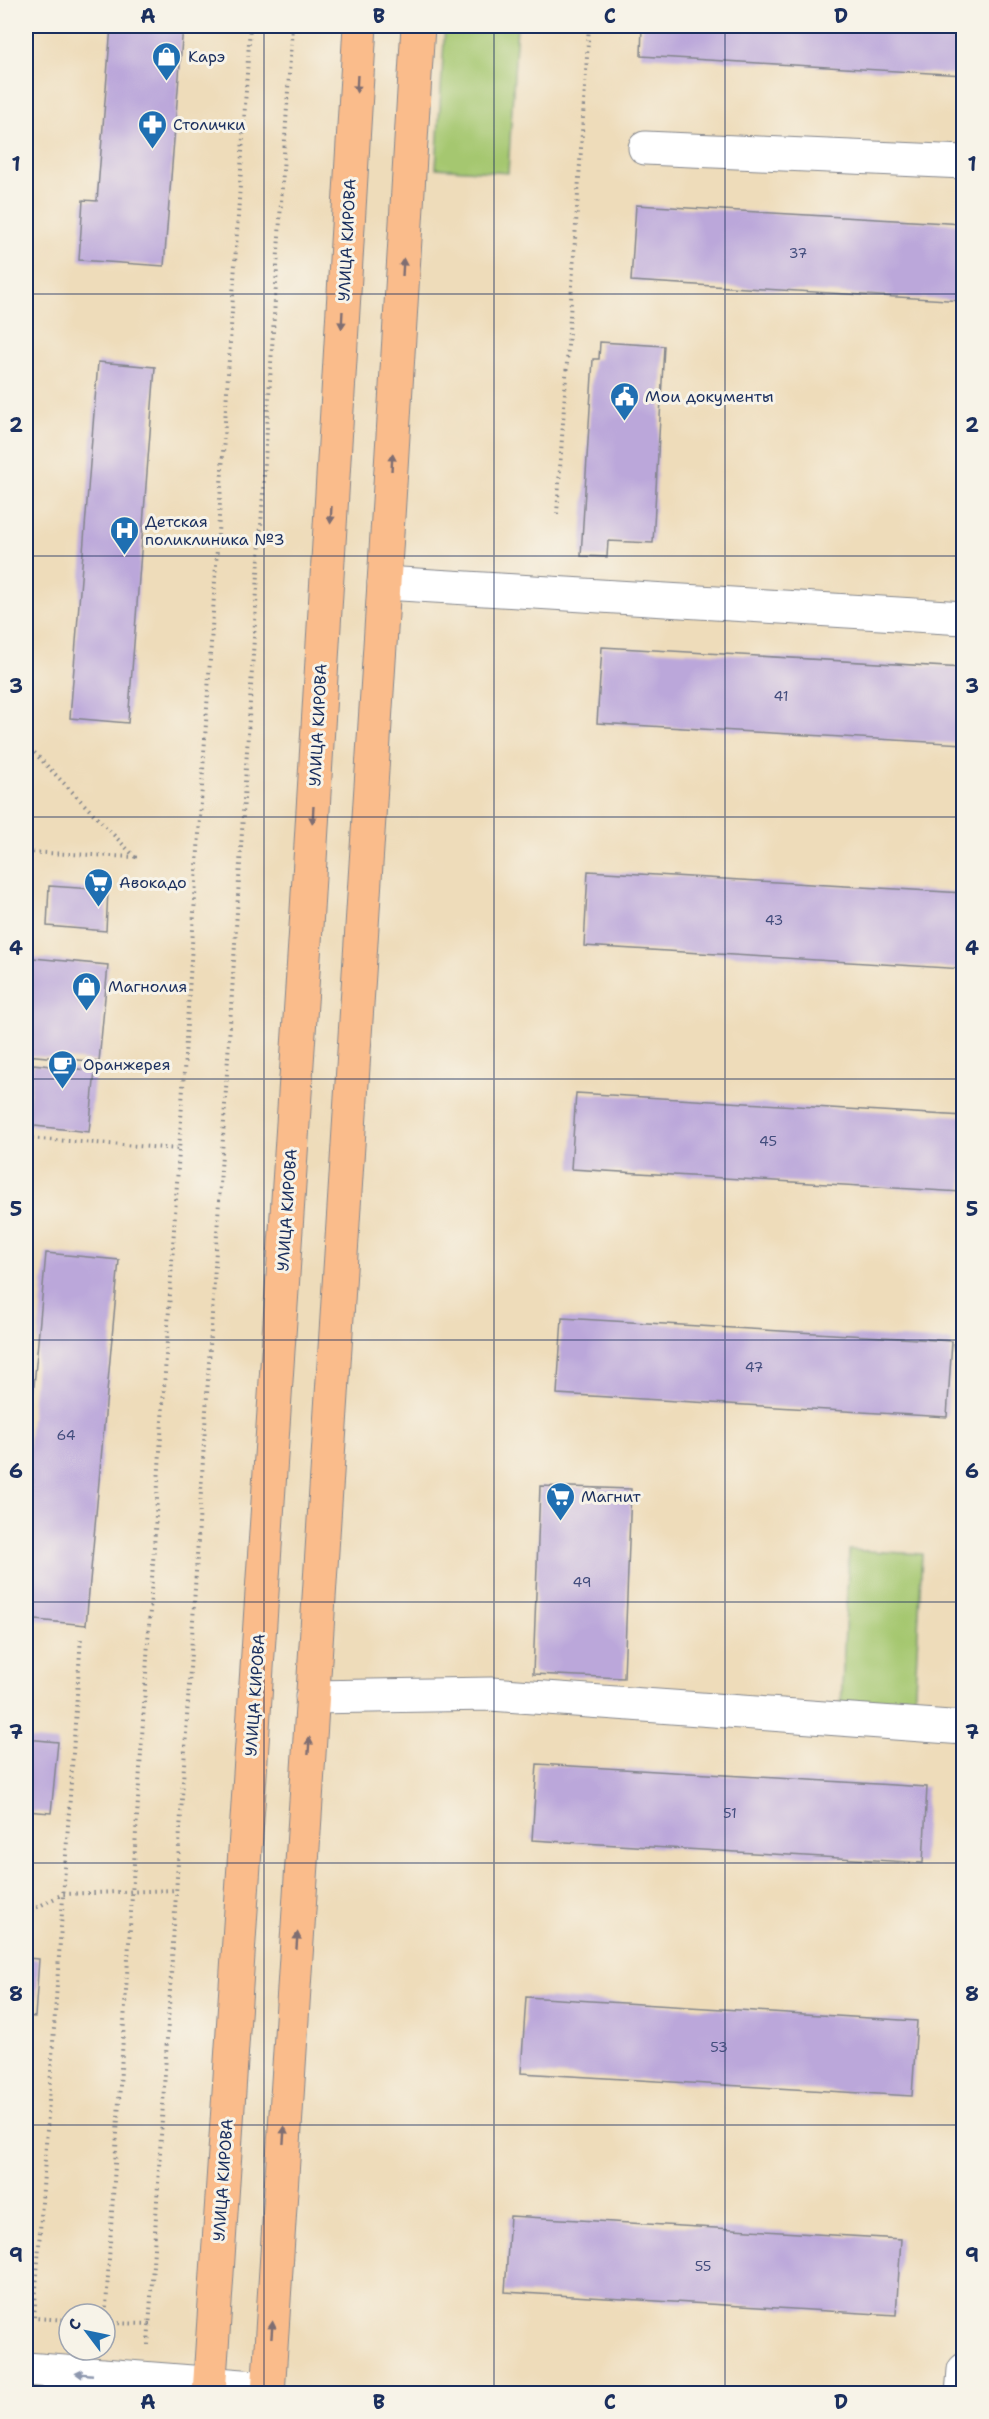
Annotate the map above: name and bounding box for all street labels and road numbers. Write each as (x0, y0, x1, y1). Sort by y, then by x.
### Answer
street label: УЛИЦА КИРОВА (333, 178, 361, 302)
street label: УЛИЦА КИРОВА (304, 663, 332, 787)
street label: УЛИЦА КИРОВА (272, 1148, 302, 1272)
street label: УЛИЦА КИРОВА (240, 1633, 270, 1757)
street label: УЛИЦА КИРОВА (208, 2118, 238, 2242)

